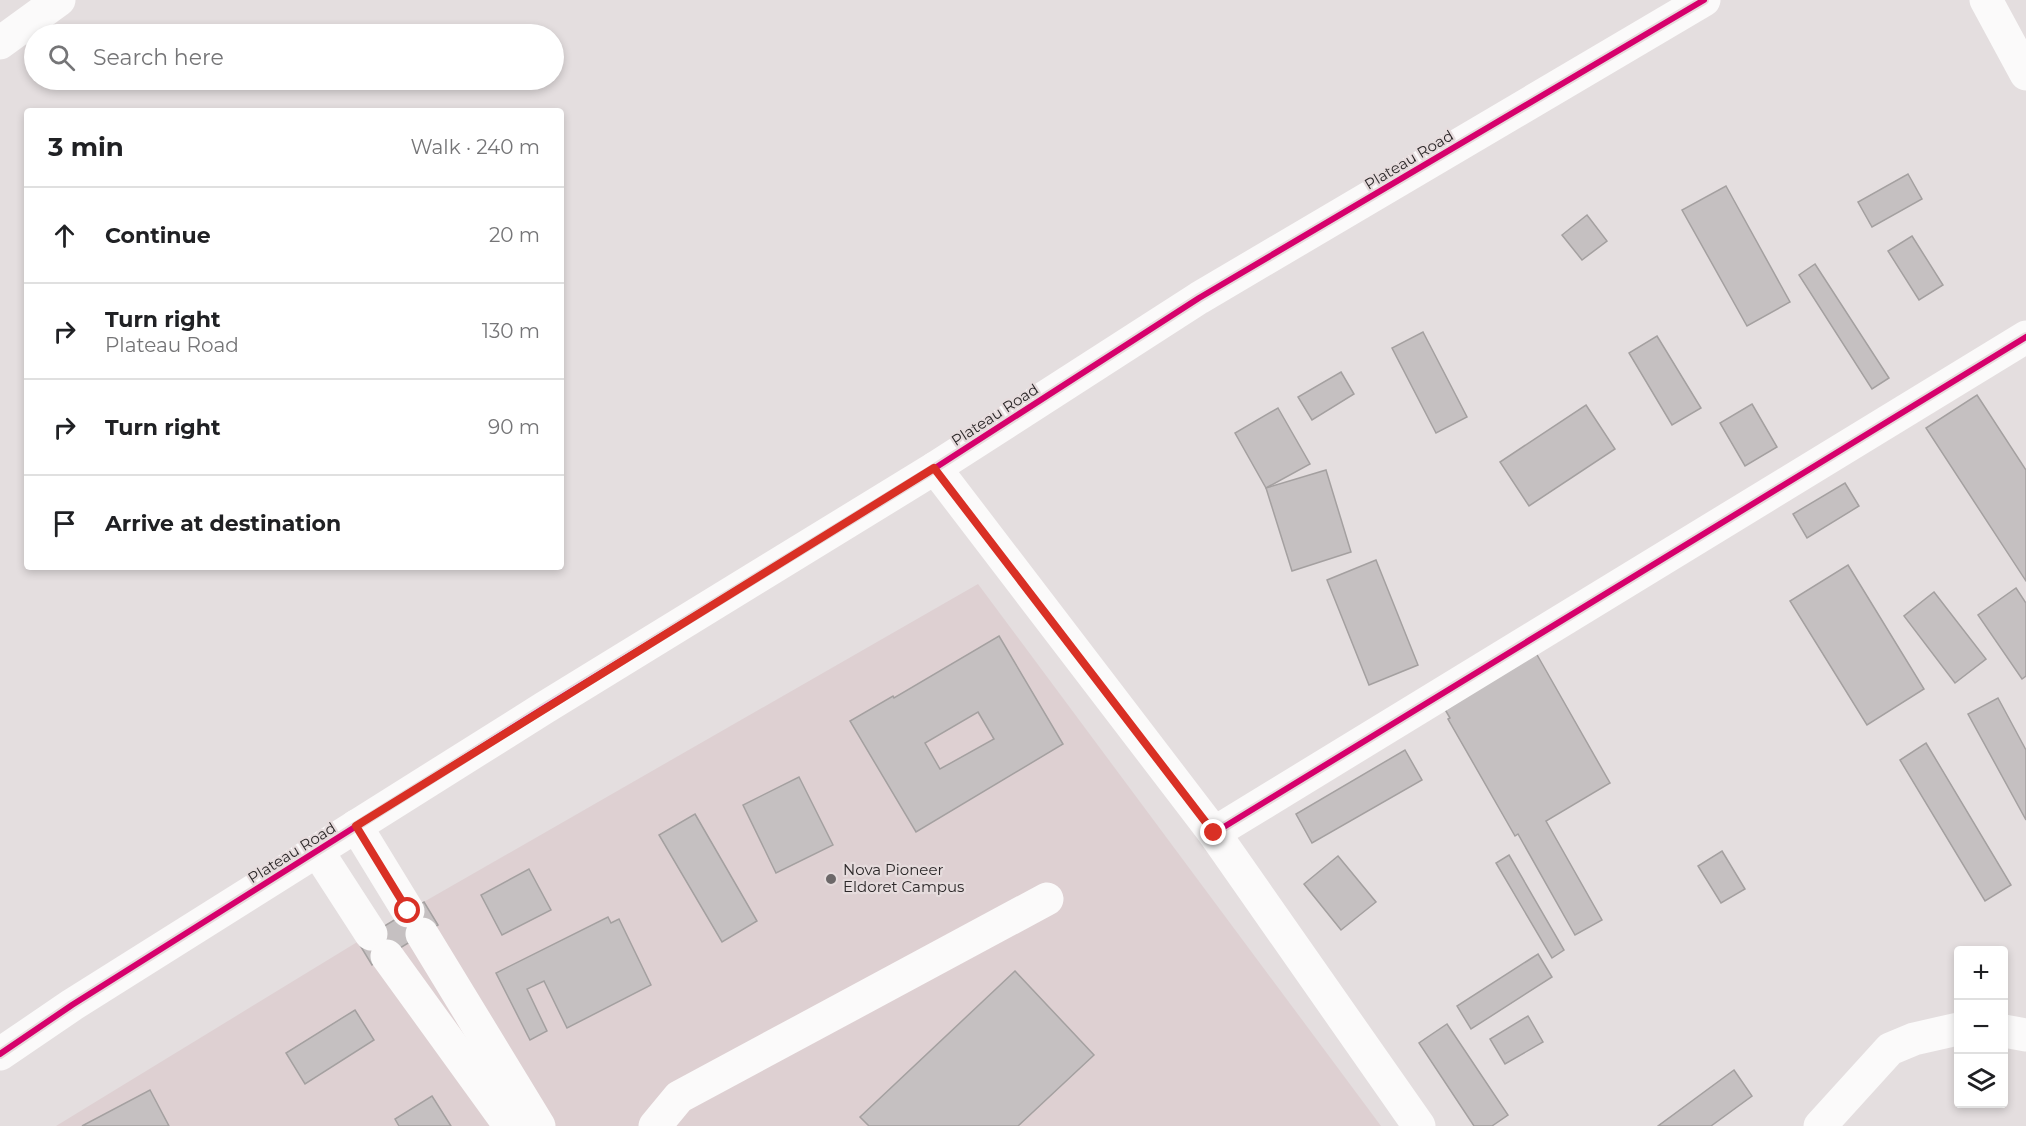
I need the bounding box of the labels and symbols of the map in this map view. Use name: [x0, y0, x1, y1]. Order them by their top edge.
street label: Plateau Road: [1361, 126, 1457, 194]
street label: Plateau Road: [947, 379, 1042, 450]
street label: Plateau Road: [244, 818, 339, 887]
route end: [1200, 819, 1226, 845]
place label: Nova Pioneer Eldoret Campus: [843, 860, 964, 896]
marker: Nova Pioneer Eldoret Campus: [824, 872, 838, 886]
route start: [394, 897, 420, 923]

